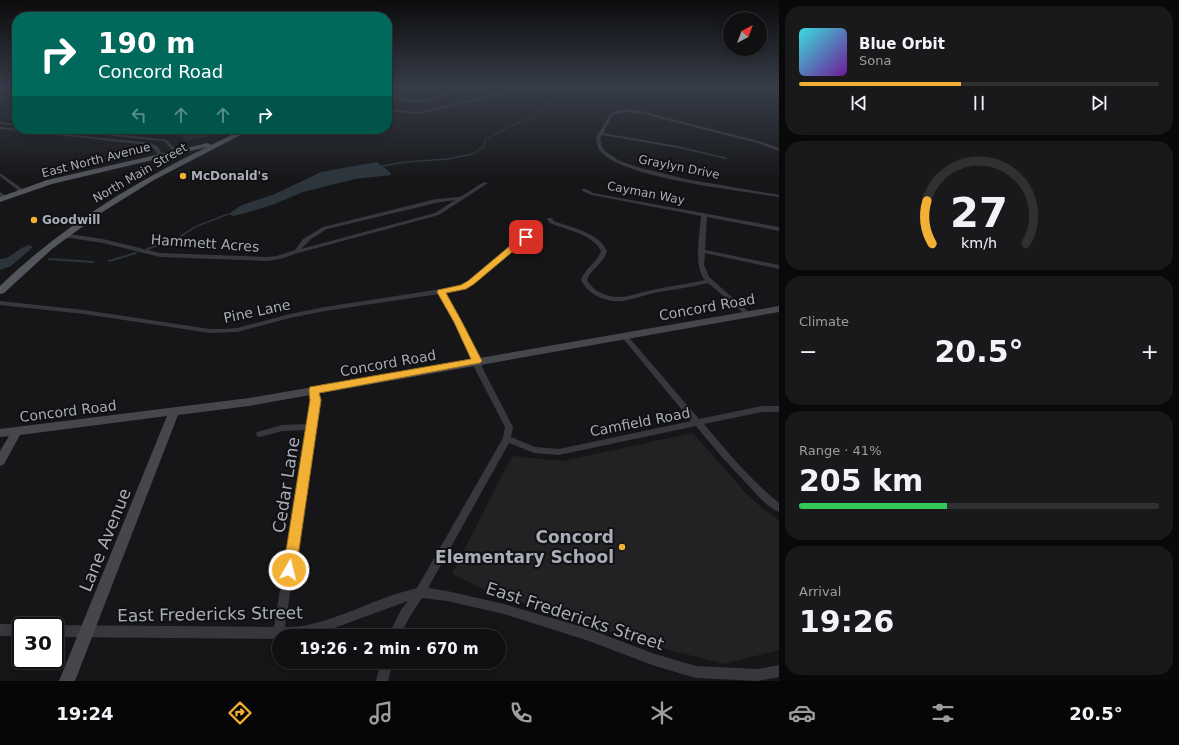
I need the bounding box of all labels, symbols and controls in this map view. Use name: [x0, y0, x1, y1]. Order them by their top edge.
north arrow: [723, 12, 767, 56]
map controls: [723, 12, 767, 56]
text: 190 m: [98, 27, 195, 60]
icon: right: [32, 28, 84, 80]
text: Blue Orbit: [859, 35, 945, 53]
text: Sona: [859, 53, 891, 68]
text: Concord Road: [98, 61, 223, 82]
icon: previous: [848, 92, 870, 114]
icon: pause: [968, 92, 990, 114]
icon: next: [1088, 92, 1110, 114]
icon: left: [128, 104, 150, 126]
icon: ahead: [170, 104, 192, 126]
icon: ahead: [212, 104, 234, 126]
icon: right: [254, 104, 276, 126]
street label: East North Avenue: [40, 140, 152, 180]
street label: North Main Street: [90, 140, 190, 206]
street label: Graylyn Drive: [637, 152, 721, 182]
place label: McDonald's: [191, 169, 268, 183]
marker: McDonald's: [178, 171, 188, 181]
street label: Cayman Way: [606, 179, 686, 207]
text: 27: [950, 187, 1008, 236]
place label: Goodwill: [42, 213, 100, 227]
marker: Goodwill: [29, 215, 39, 225]
pin: [509, 220, 543, 254]
icon: arrive: [515, 226, 537, 248]
street label: Hammett Acres: [150, 231, 260, 255]
text: km/h: [961, 234, 997, 250]
street label: Concord Road: [658, 291, 756, 323]
street label: Pine Lane: [222, 296, 292, 326]
text: Climate: [799, 314, 849, 329]
text: 20.5°: [934, 334, 1024, 369]
text: −: [799, 339, 817, 364]
text: +: [1141, 339, 1159, 364]
street label: Concord Road: [339, 347, 437, 379]
street label: Concord Road: [19, 397, 117, 425]
street label: Camfield Road: [589, 404, 691, 440]
street label: Cedar Lane: [269, 436, 303, 534]
text: Range · 41%: [799, 443, 882, 458]
text: 205 km: [799, 463, 923, 498]
street label: Lane Avenue: [75, 485, 135, 595]
place label: Concord Elementary School: [435, 527, 614, 567]
marker: Concord Elementary School: [617, 542, 627, 552]
position arrow: [268, 549, 310, 591]
street label: East Fredericks Street: [484, 578, 667, 654]
text: Arrival: [799, 584, 841, 599]
street label: East Fredericks Street: [117, 602, 303, 626]
text: 19:26: [799, 604, 895, 639]
speed limit sign: 30: [12, 617, 64, 669]
text: 19:26 · 2 min · 670 m: [299, 640, 479, 658]
icon: directions: [226, 699, 254, 727]
icon: music: [367, 699, 395, 727]
icon: phone: [507, 699, 535, 727]
icon: climate: [648, 699, 676, 727]
icon: car: [788, 699, 816, 727]
icon: filters: [929, 699, 957, 727]
text: 19:24: [56, 703, 114, 724]
text: 20.5°: [1069, 703, 1123, 724]

